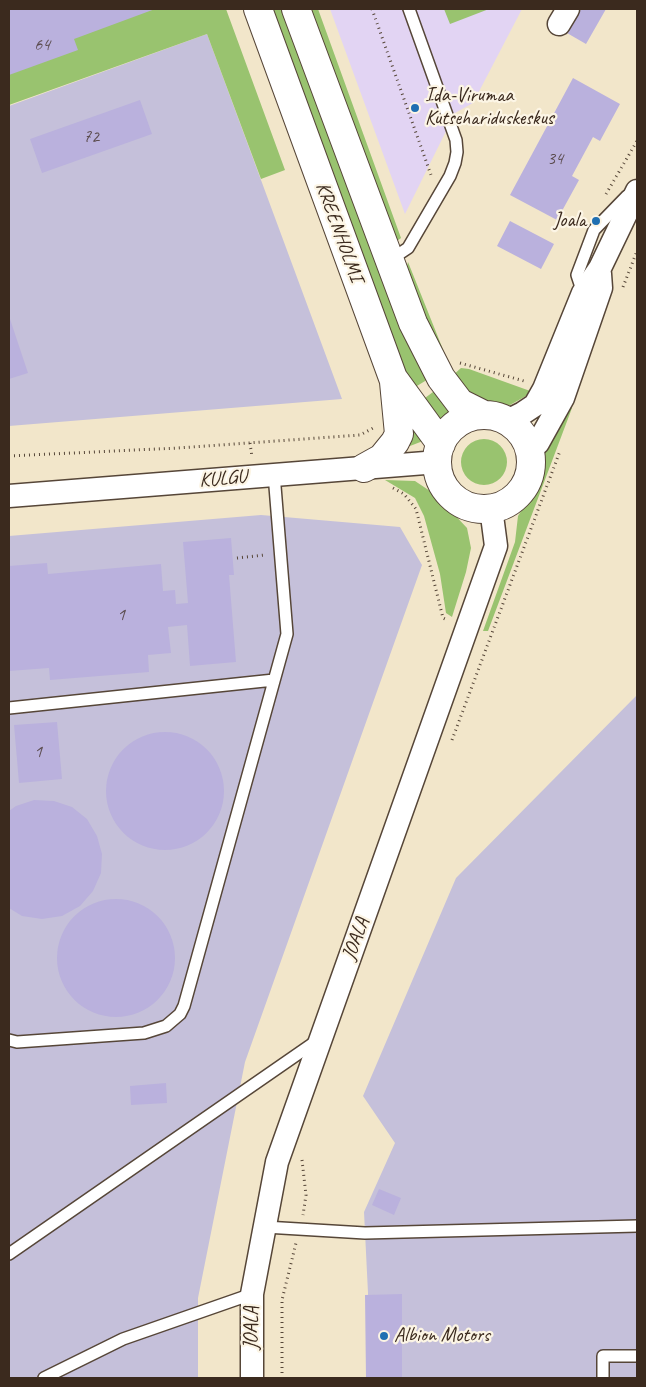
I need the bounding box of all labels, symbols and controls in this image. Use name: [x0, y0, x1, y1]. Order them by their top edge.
house number: 64: [34, 34, 50, 56]
place label: Ida-Virumaa Kutsehariduskeskus: [425, 84, 554, 131]
marker: Ida-Virumaa Kutsehariduskeskus: [409, 102, 421, 114]
house number: 72: [83, 126, 99, 148]
house number: 34: [547, 148, 563, 170]
street label: KREENHOLMI: [310, 179, 368, 285]
place label: Joala: [553, 209, 586, 233]
marker: Joala: [590, 215, 602, 227]
street label: KULGU: [198, 465, 248, 493]
house number: 1: [117, 604, 125, 626]
house number: 1: [34, 741, 42, 763]
street label: JOALA: [337, 914, 375, 964]
street label: JOALA: [240, 1306, 264, 1350]
place label: Albion Motors: [394, 1324, 490, 1348]
marker: Albion Motors: [378, 1330, 390, 1342]

